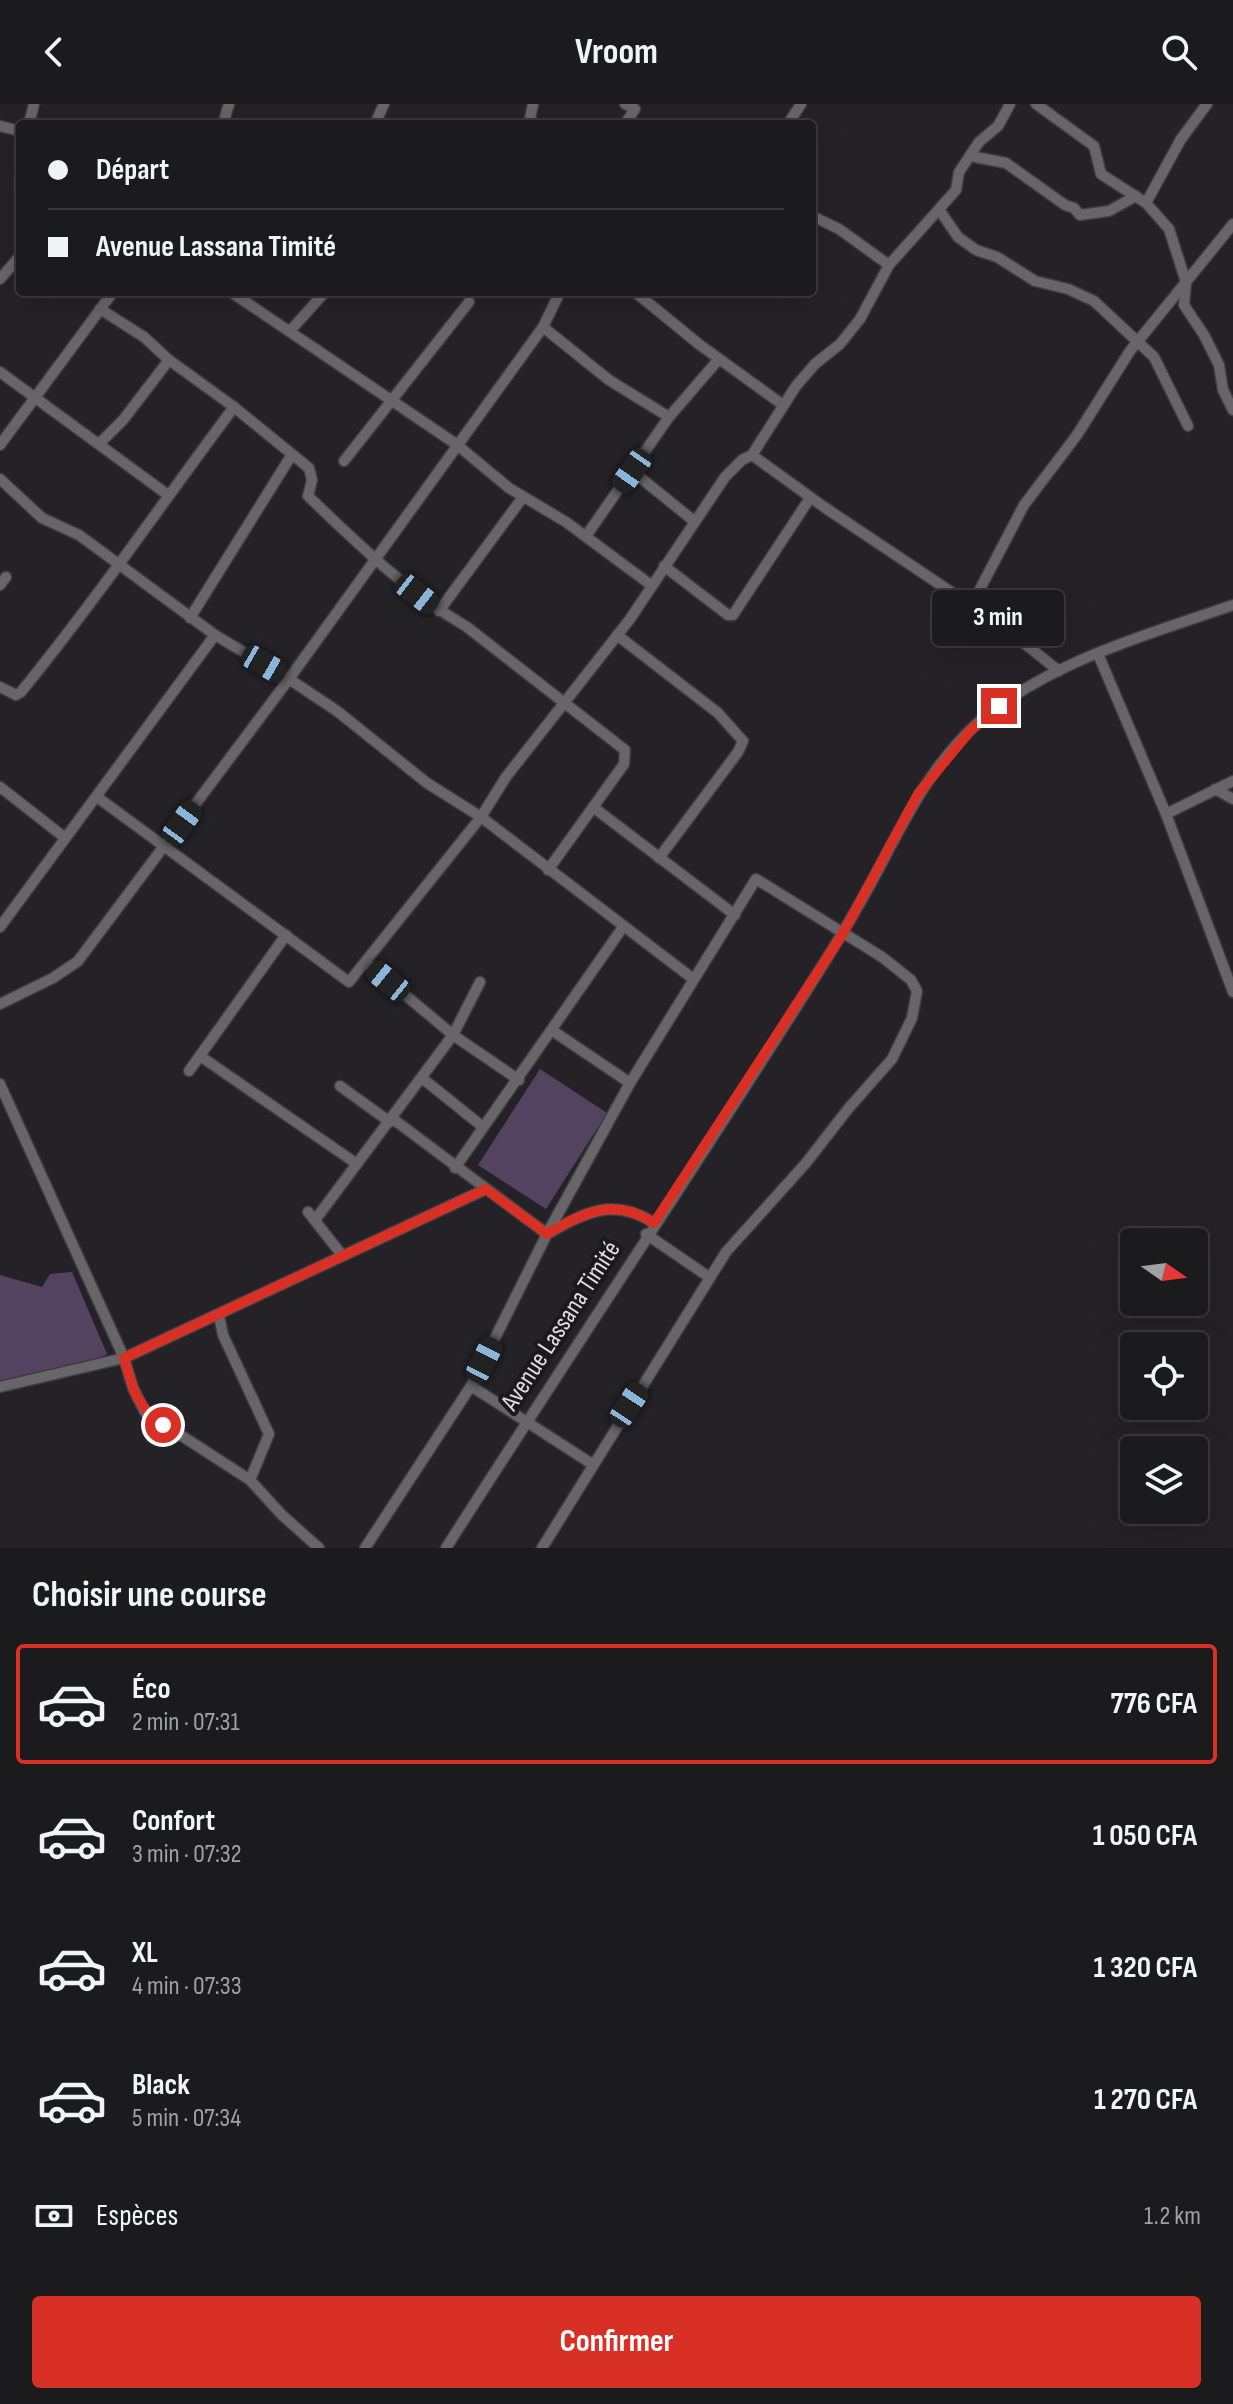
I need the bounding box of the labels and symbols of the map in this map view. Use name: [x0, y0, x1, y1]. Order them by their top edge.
car: [608, 444, 656, 498]
car: [391, 570, 443, 618]
callout: 3 min: [933, 590, 1065, 646]
car: [237, 642, 291, 686]
route end: [981, 688, 1017, 724]
car: [158, 797, 206, 849]
car: [362, 957, 414, 1005]
north arrow: [1120, 1228, 1208, 1316]
street label: Avenue Lassana Timité: [494, 1235, 627, 1417]
car: [462, 1333, 506, 1387]
car: [606, 1378, 652, 1432]
route start: [145, 1407, 181, 1443]

